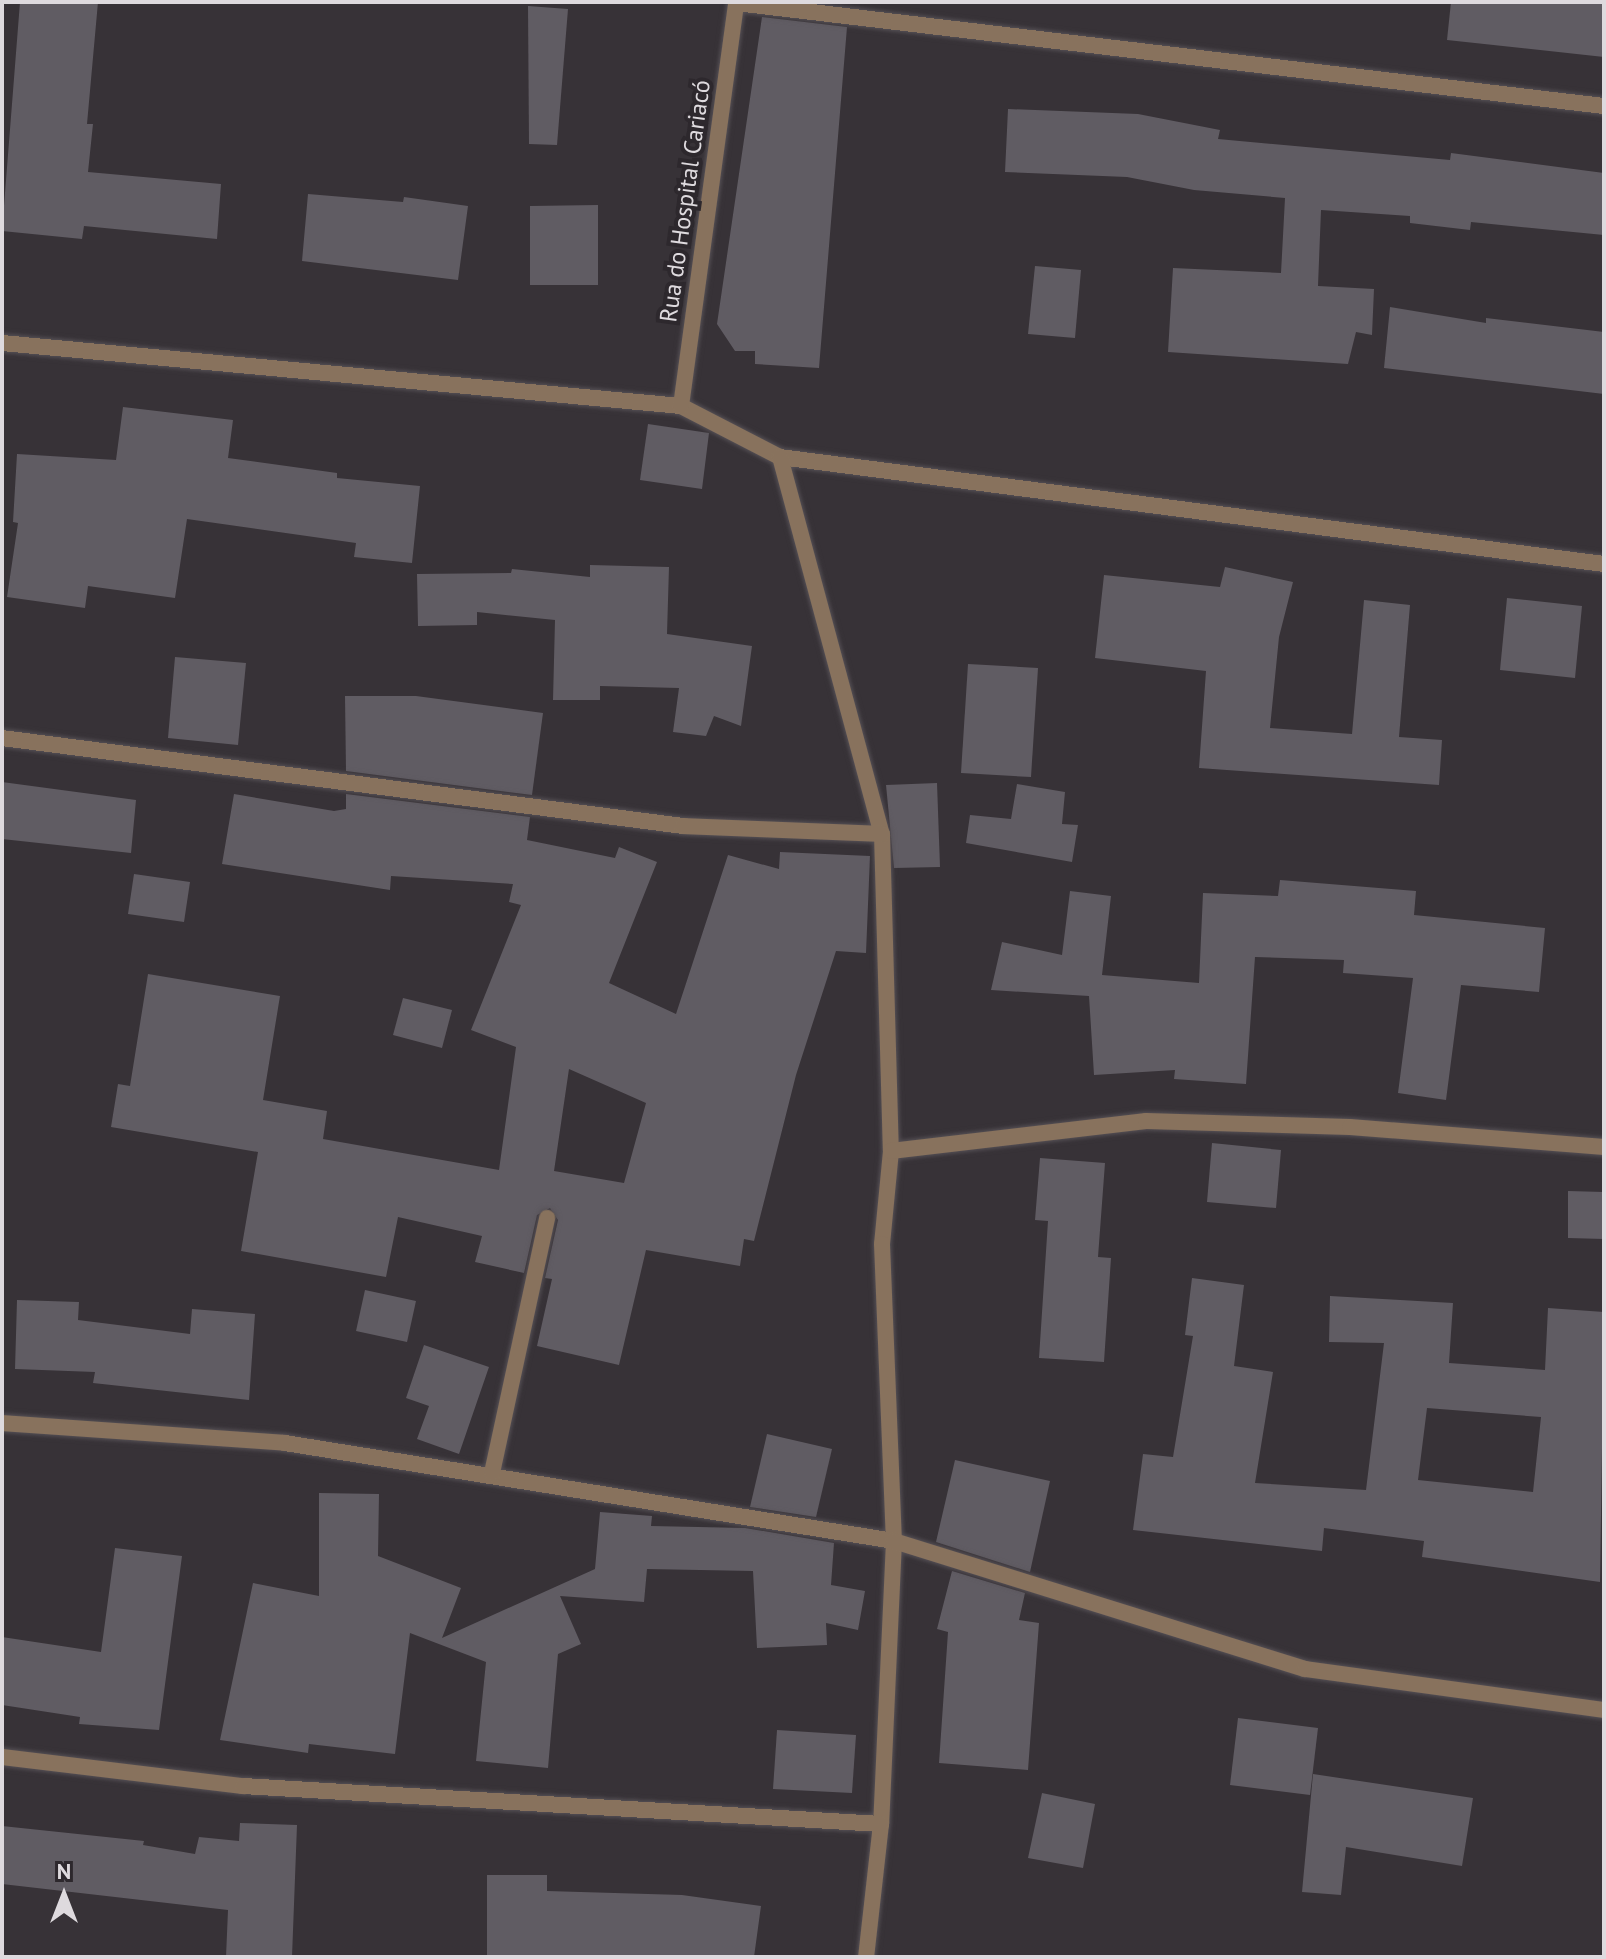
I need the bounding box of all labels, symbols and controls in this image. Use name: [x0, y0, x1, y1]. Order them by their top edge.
street label: Rua do Hospital Cariacó: [654, 78, 716, 324]
north arrow: [24, 1855, 104, 1935]
text: N: [57, 1857, 71, 1885]

